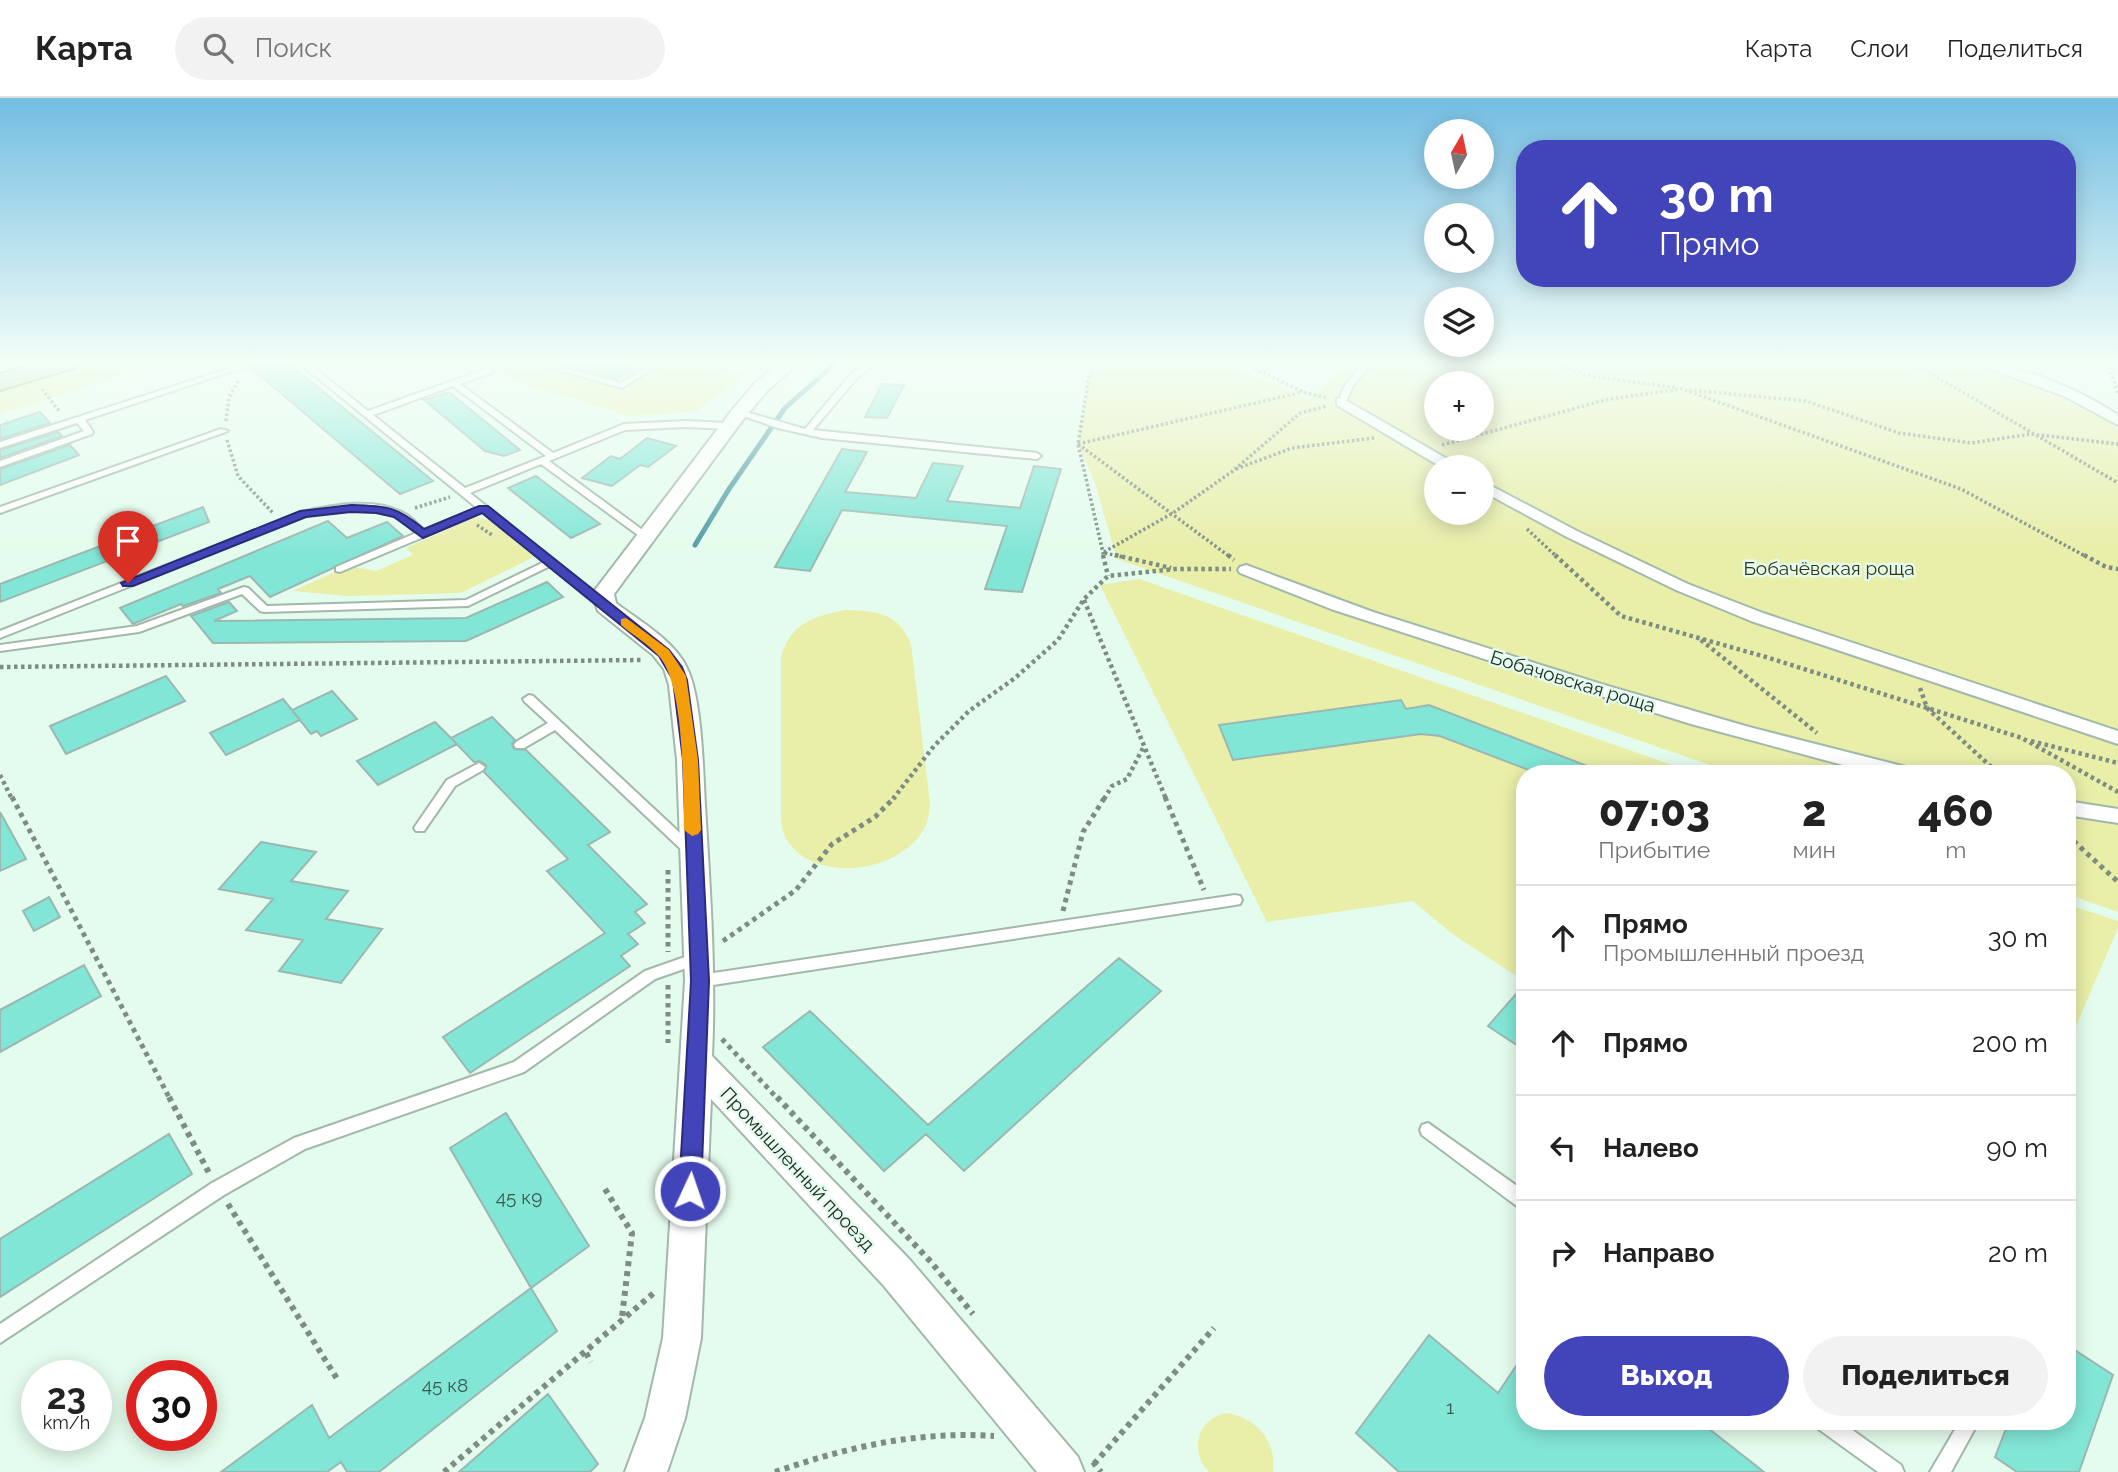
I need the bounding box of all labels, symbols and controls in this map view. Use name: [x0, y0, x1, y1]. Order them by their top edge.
search box: [175, 17, 665, 80]
text: Карта: [35, 29, 133, 68]
icon: search: [199, 29, 237, 67]
text: Поиск: [255, 33, 332, 63]
text: Карта: [1745, 34, 1812, 63]
text: Слои: [1850, 34, 1909, 63]
text: Поделиться: [1947, 34, 2083, 63]
north arrow: [1424, 119, 1494, 189]
map controls: [1424, 119, 1494, 525]
text: 30 m: [1659, 166, 1774, 223]
icon: ahead: [1544, 168, 1635, 259]
button: search: [1424, 203, 1494, 273]
text: Прямо: [1659, 225, 1760, 262]
button: layers: [1424, 287, 1494, 357]
button: +: [1424, 371, 1494, 441]
button: −: [1424, 455, 1494, 525]
pin: [98, 511, 158, 583]
icon: arrive: [109, 522, 147, 560]
park label: Бобачёвская роща: [1743, 557, 1915, 579]
street label: Бобачовская роща: [1488, 645, 1658, 717]
text: 07:03: [1599, 787, 1710, 836]
text: 2: [1802, 787, 1826, 836]
text: 460: [1918, 787, 1994, 836]
text: Прибытие: [1598, 836, 1710, 863]
text: мин: [1793, 836, 1836, 863]
text: m: [1945, 836, 1966, 863]
text: Прямо: [1603, 909, 1688, 939]
icon: ahead: [1544, 919, 1582, 957]
text: 30 m: [1988, 923, 2048, 953]
text: Промышленный проезд: [1603, 939, 1864, 966]
icon: ahead: [1544, 1024, 1582, 1062]
text: Прямо: [1603, 1028, 1688, 1058]
text: 200 m: [1972, 1028, 2048, 1058]
street label: Промышленный проезд: [716, 1083, 880, 1255]
icon: left: [1544, 1129, 1582, 1167]
text: Налево: [1603, 1133, 1699, 1163]
text: 90 m: [1986, 1133, 2048, 1163]
position arrow: [653, 1154, 727, 1228]
house number: 45 к9: [496, 1186, 542, 1208]
icon: right: [1544, 1234, 1582, 1272]
text: Направо: [1603, 1238, 1714, 1268]
text: 20 m: [1988, 1238, 2048, 1268]
button: Выход: [1544, 1336, 1789, 1416]
button: Поделиться: [1803, 1336, 2048, 1416]
speed limit sign: 30: [126, 1360, 217, 1451]
house number: 45 к8: [422, 1374, 468, 1396]
text: 23: [47, 1376, 86, 1417]
house number: 1: [1446, 1396, 1454, 1418]
text: km/h: [43, 1412, 90, 1433]

